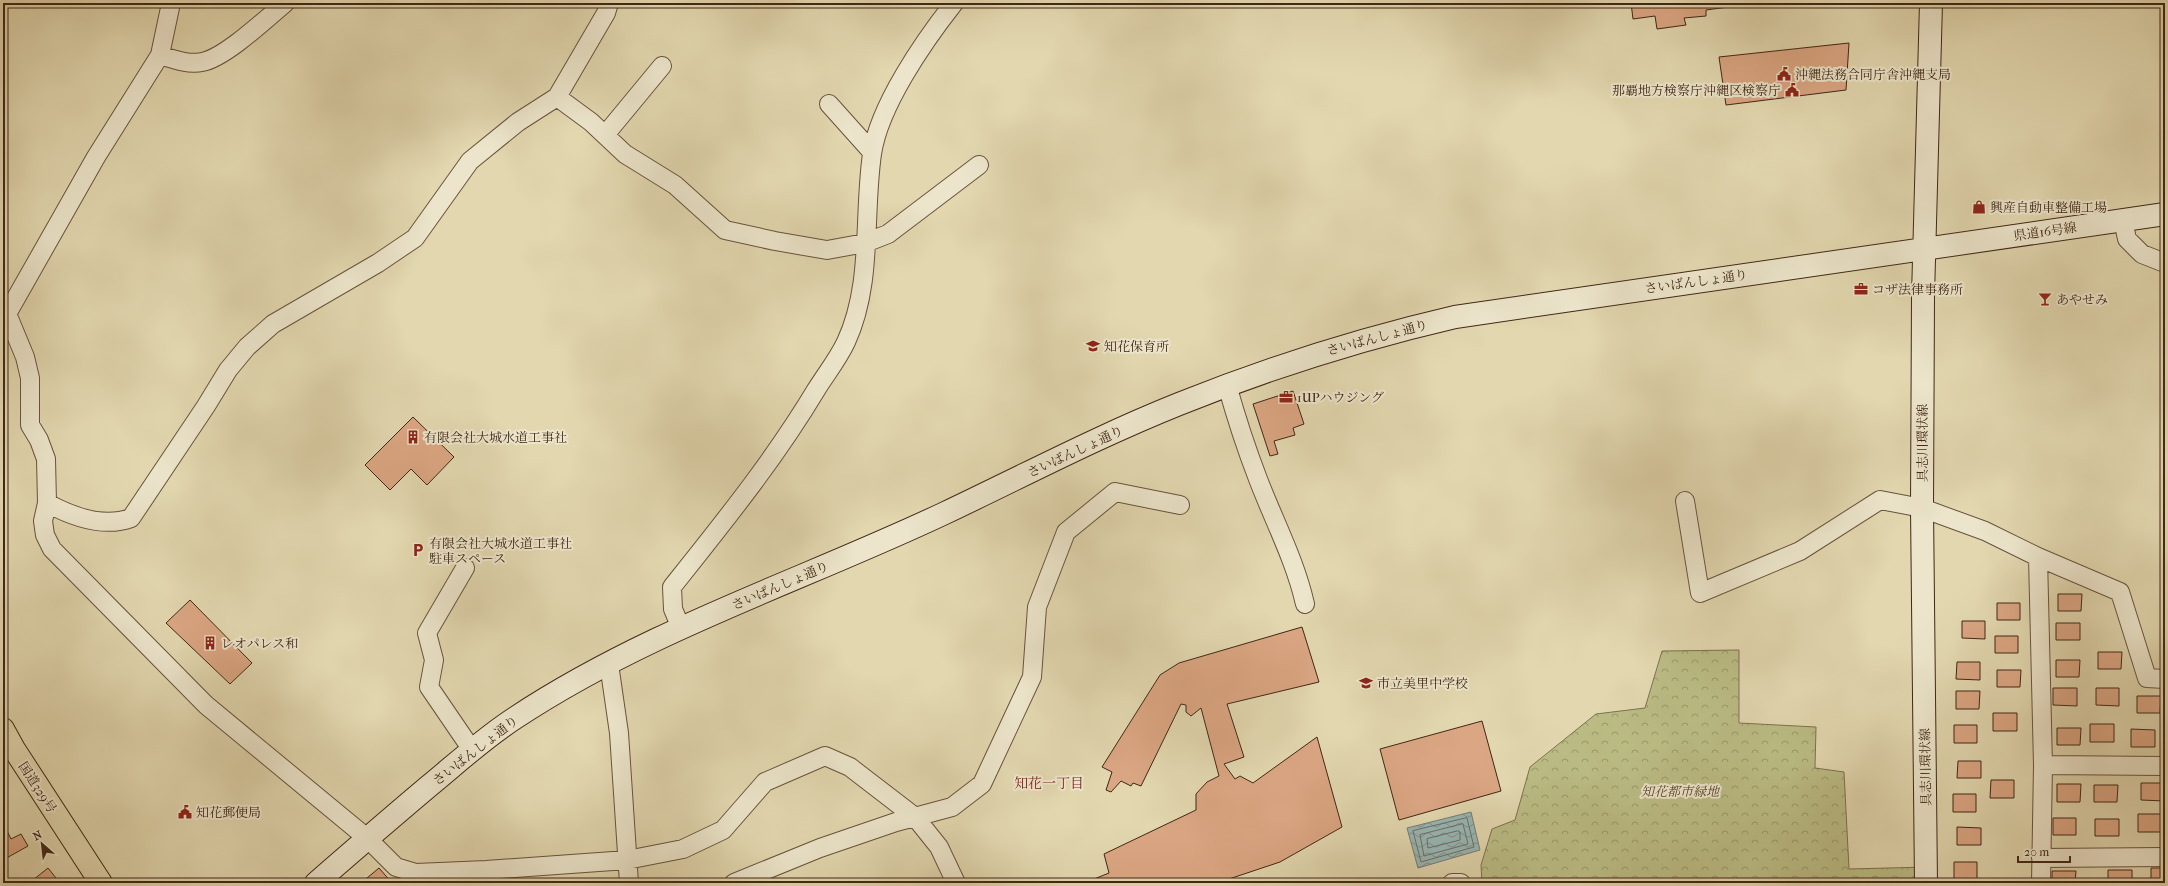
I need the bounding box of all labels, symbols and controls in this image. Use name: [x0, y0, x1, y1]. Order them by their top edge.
public building icon: 沖縄法務合同庁舎沖縄支局: [1776, 66, 1792, 82]
place label: 沖縄法務合同庁舎沖縄支局: [1795, 67, 1951, 82]
public building icon: 那覇地方検察庁沖縄区検察庁: [1784, 82, 1800, 98]
place label: 那覇地方検察庁沖縄区検察庁: [1612, 83, 1781, 98]
shop icon: 興産自動車整備工場: [1971, 199, 1987, 215]
place label: 興産自動車整備工場: [1990, 200, 2107, 215]
street label: 県道16号線: [2013, 220, 2078, 243]
street label: さいばんしょ通り: [1644, 267, 1749, 296]
office icon: コザ法律事務所: [1853, 281, 1869, 297]
place label: コザ法律事務所: [1872, 282, 1963, 297]
bar icon: あやせみ: [2037, 291, 2053, 307]
place label: あやせみ: [2056, 292, 2108, 307]
street label: さいばんしょ通り: [1325, 317, 1429, 358]
school or university icon: 知花保育所: [1085, 338, 1101, 354]
place label: 知花保育所: [1104, 339, 1169, 354]
office icon: 1UPハウジング: [1278, 389, 1294, 405]
place label: 1UPハウジング: [1297, 390, 1384, 405]
street label: 具志川環状線: [1915, 404, 1930, 482]
street label: さいばんしょ通り: [1025, 423, 1126, 480]
building icon: 有限会社大城水道工事社: [405, 429, 421, 445]
place label: 有限会社大城水道工事社: [424, 430, 567, 445]
place label: 有限会社大城水道工事社 駐車スペース: [429, 536, 572, 566]
parking icon: 有限会社大城水道工事社 駐車スペース: [410, 542, 426, 558]
street label: さいばんしょ通り: [729, 558, 831, 613]
building icon: レオパレス和: [202, 635, 218, 651]
place label: レオパレス和: [221, 636, 298, 651]
school or university icon: 市立美里中学校: [1358, 675, 1374, 691]
place label: 市立美里中学校: [1377, 676, 1468, 691]
street label: さいばんしょ通り: [430, 712, 521, 788]
street label: 具志川環状線: [1917, 728, 1934, 806]
street label: 国道329号: [16, 759, 60, 816]
district label: 知花一丁目: [1014, 775, 1084, 792]
park label: 知花都市緑地: [1641, 784, 1721, 799]
public building icon: 知花郵便局: [177, 804, 193, 820]
place label: 知花郵便局: [196, 805, 261, 820]
north arrow: [22, 824, 62, 864]
text: N: [31, 828, 45, 843]
scale bar: [2018, 838, 2070, 864]
text: 20 m: [2024, 845, 2049, 859]

